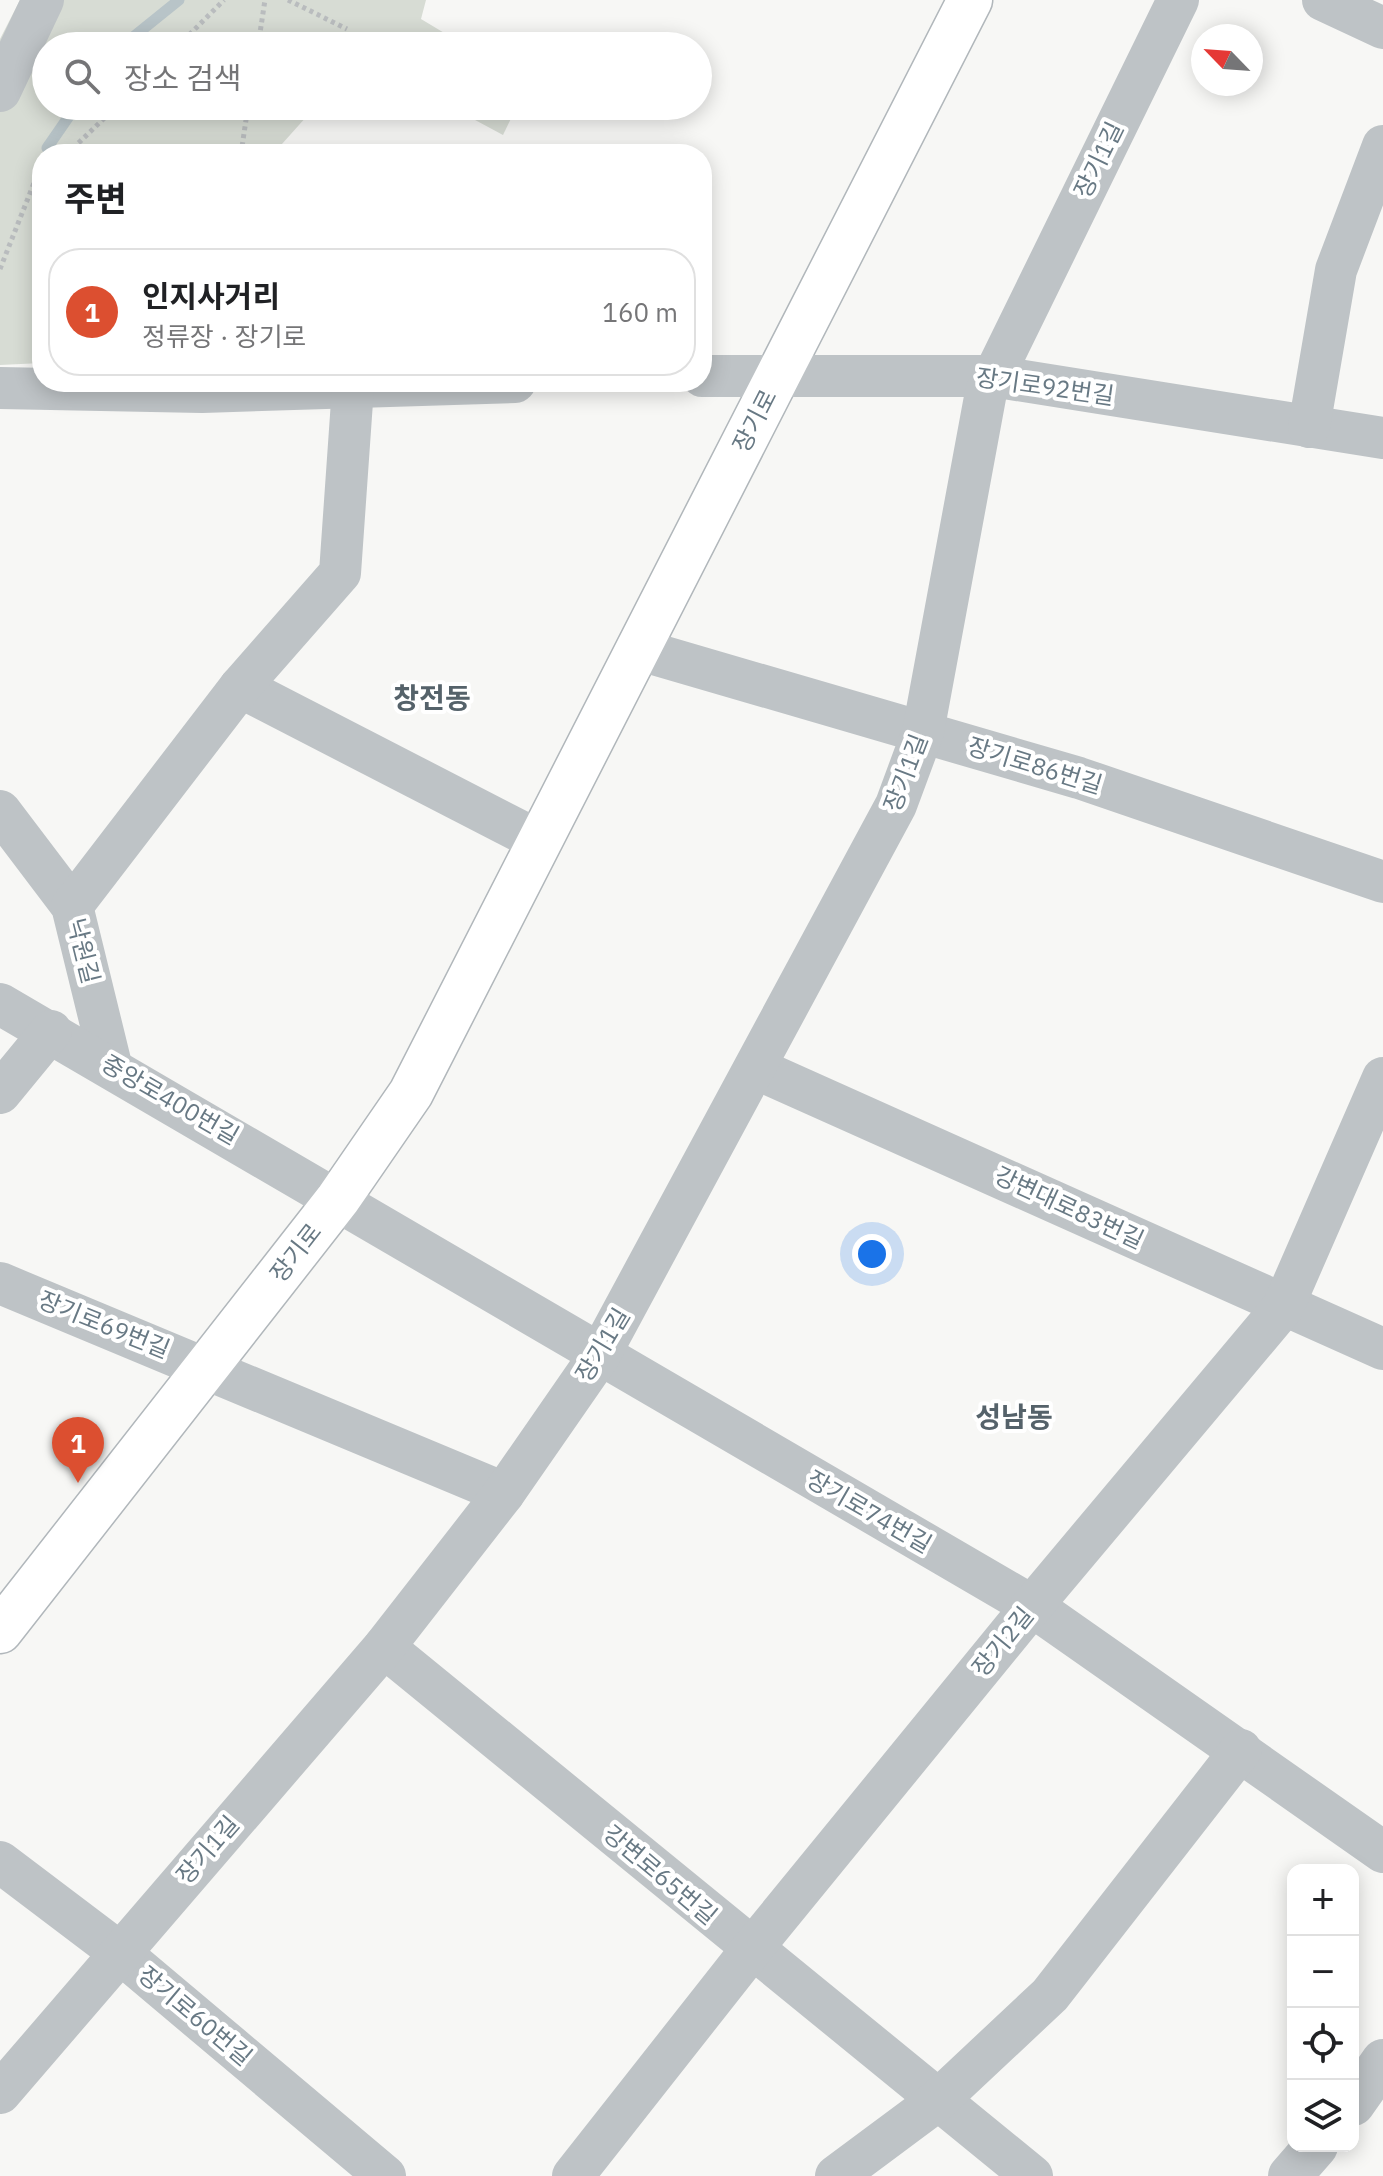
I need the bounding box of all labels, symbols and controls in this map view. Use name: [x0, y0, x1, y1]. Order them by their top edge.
north arrow: [1191, 24, 1263, 96]
search box: [32, 32, 712, 120]
icon: search: [60, 54, 104, 98]
text: 장소 검색: [124, 58, 241, 97]
street label: 장기1길: [1066, 116, 1130, 203]
text: 주변: [64, 176, 127, 220]
text: 인지사거리: [142, 276, 280, 315]
text: 1: [84, 295, 100, 329]
text: 160 m: [602, 295, 678, 329]
text: 정류장 · 장기로: [142, 319, 306, 353]
street label: 장기로92번길: [974, 360, 1116, 412]
street label: 장기로: [725, 384, 783, 457]
district label: 창전동: [393, 679, 471, 716]
street label: 장기1길: [876, 729, 934, 816]
street label: 장기로86번길: [964, 729, 1107, 801]
street label: 낙원길: [60, 915, 108, 987]
street label: 중앙로400번길: [96, 1047, 245, 1151]
street label: 강변대로83번길: [990, 1159, 1149, 1256]
street label: 장기로: [262, 1216, 328, 1288]
your location: [852, 1234, 892, 1274]
street label: 장기로69번길: [34, 1283, 175, 1365]
street label: 장기1길: [568, 1302, 637, 1387]
district label: 성남동: [975, 1398, 1053, 1435]
pin: 1: [52, 1417, 104, 1483]
street label: 장기로74번길: [801, 1462, 938, 1560]
street label: 장기2길: [964, 1600, 1040, 1683]
street label: 장기1길: [169, 1808, 246, 1890]
street label: 강변로65번길: [597, 1817, 724, 1931]
map controls: [1287, 1864, 1359, 2152]
button: +: [1287, 1864, 1359, 1936]
button: −: [1287, 1936, 1359, 2008]
street label: 장기로60번길: [132, 1958, 259, 2072]
button: locate: [1287, 2008, 1359, 2080]
button: layers: [1287, 2080, 1359, 2152]

